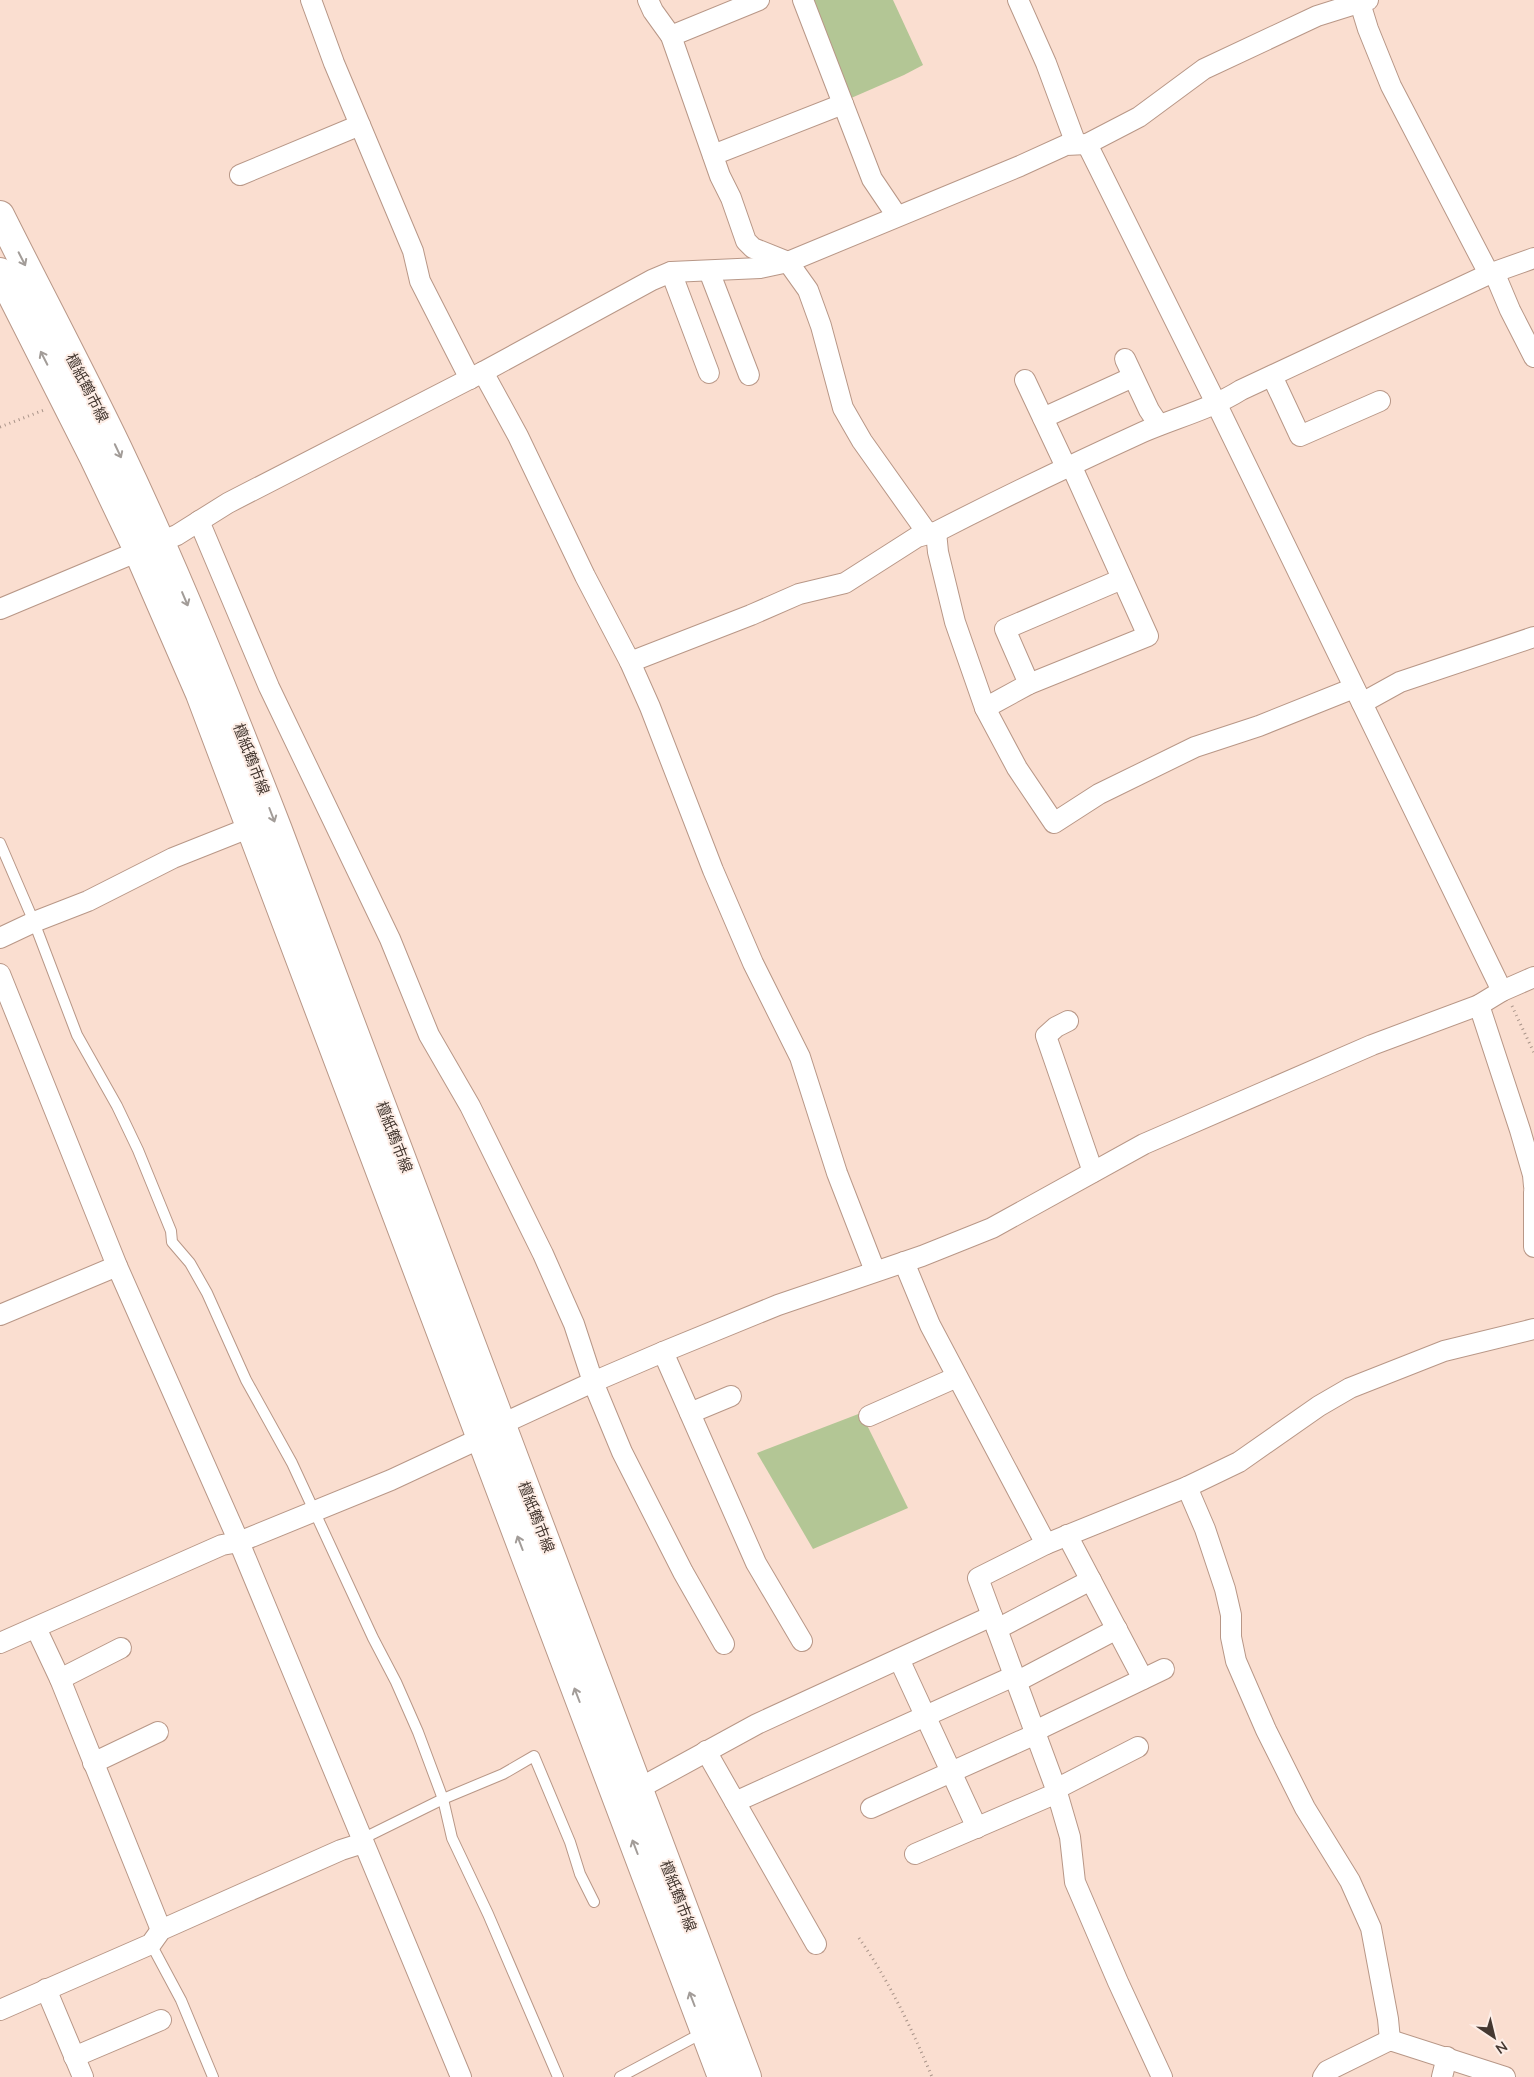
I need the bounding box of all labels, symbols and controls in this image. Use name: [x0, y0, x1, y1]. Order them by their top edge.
one-way arrow: [18, 251, 27, 266]
street label: 檀紙鶴市線: [62, 350, 113, 426]
one-way arrow: [39, 351, 48, 366]
one-way arrow: [114, 443, 124, 458]
one-way arrow: [181, 591, 190, 606]
street label: 檀紙鶴市線: [229, 720, 274, 797]
one-way arrow: [269, 807, 278, 822]
street label: 檀紙鶴市線: [372, 1098, 417, 1175]
street label: 檀紙鶴市線: [514, 1478, 559, 1555]
one-way arrow: [515, 1536, 524, 1551]
one-way arrow: [572, 1688, 581, 1703]
one-way arrow: [630, 1840, 639, 1855]
street label: 檀紙鶴市線: [656, 1857, 701, 1934]
one-way arrow: [687, 1991, 696, 2007]
north arrow: [1469, 2012, 1519, 2062]
text: N: [1492, 2037, 1511, 2058]

